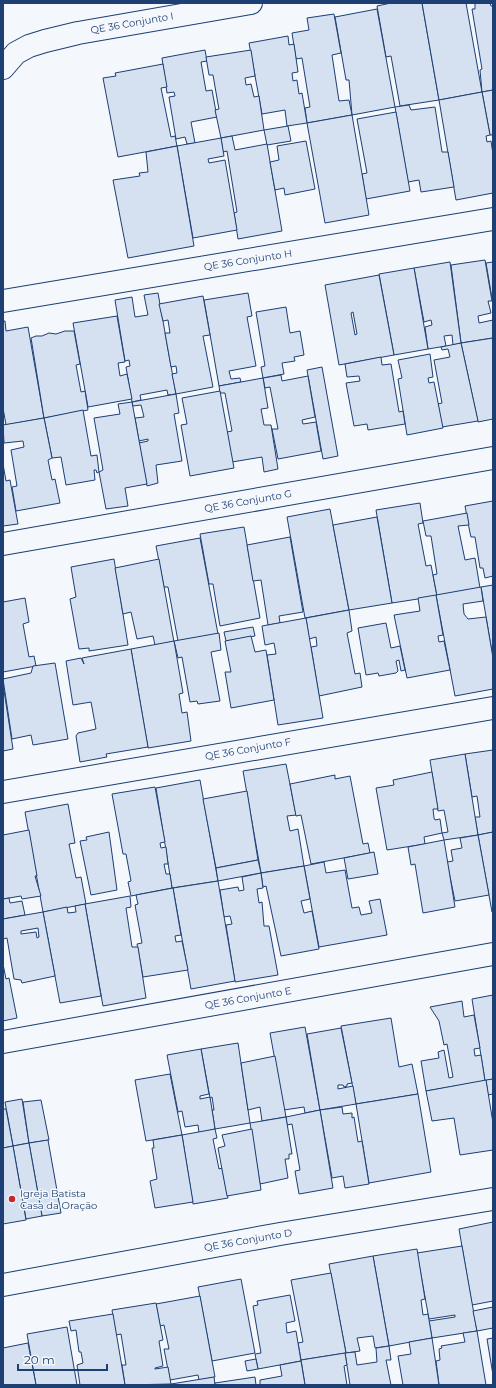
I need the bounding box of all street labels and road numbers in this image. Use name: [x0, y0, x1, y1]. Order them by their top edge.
street label: QE 36 Conjunto I: [90, 9, 174, 37]
street label: QE 36 Conjunto H: [203, 247, 293, 273]
street label: QE 36 Conjunto G: [203, 487, 293, 515]
street label: QE 36 Conjunto F: [204, 735, 292, 763]
street label: QE 36 Conjunto E: [204, 984, 293, 1012]
street label: QE 36 Conjunto D: [203, 1226, 293, 1254]

